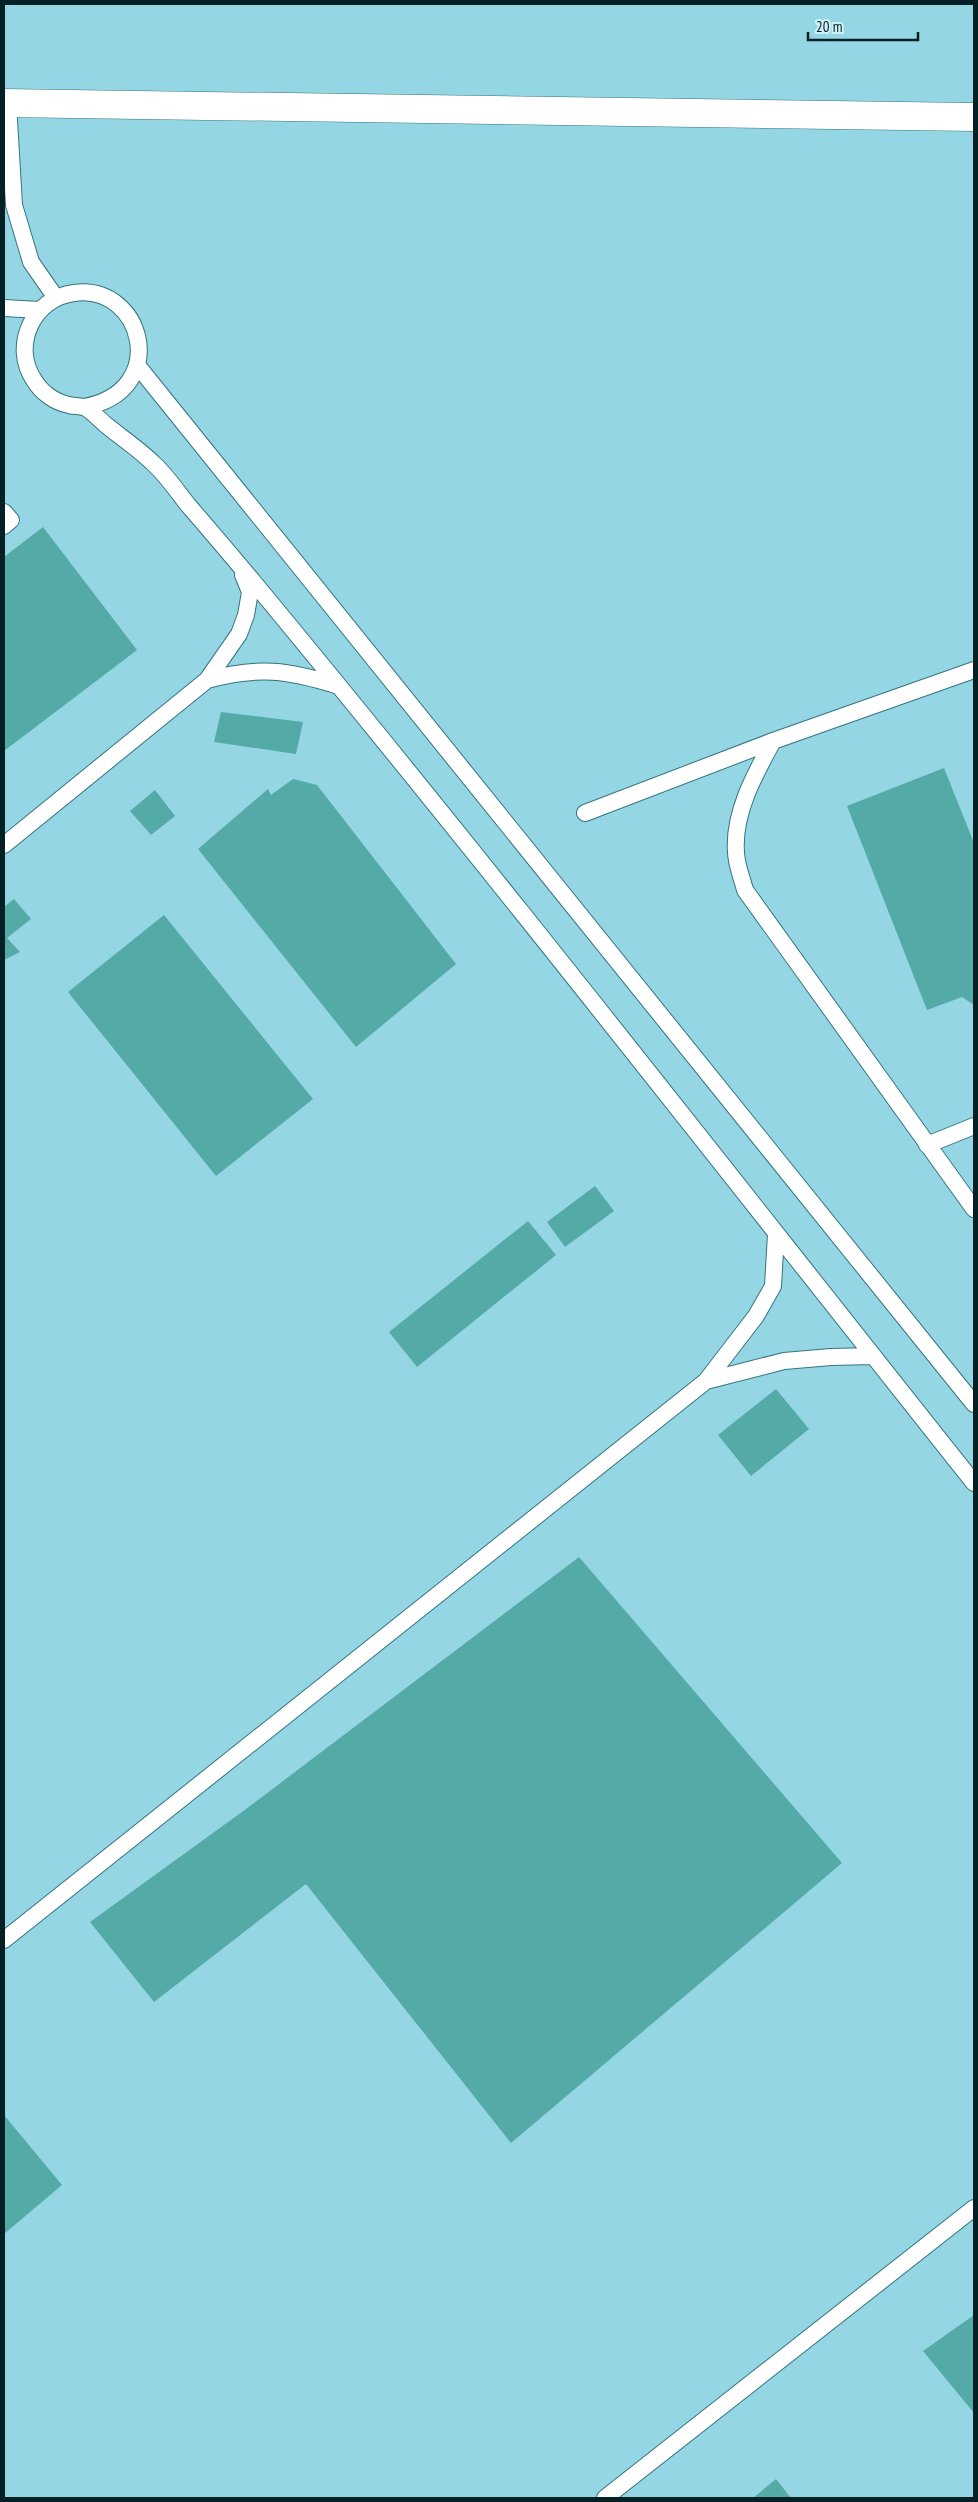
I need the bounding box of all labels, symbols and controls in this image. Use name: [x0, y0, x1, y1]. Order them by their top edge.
scale bar: [808, 10, 918, 42]
text: 20 m: [816, 17, 842, 36]

